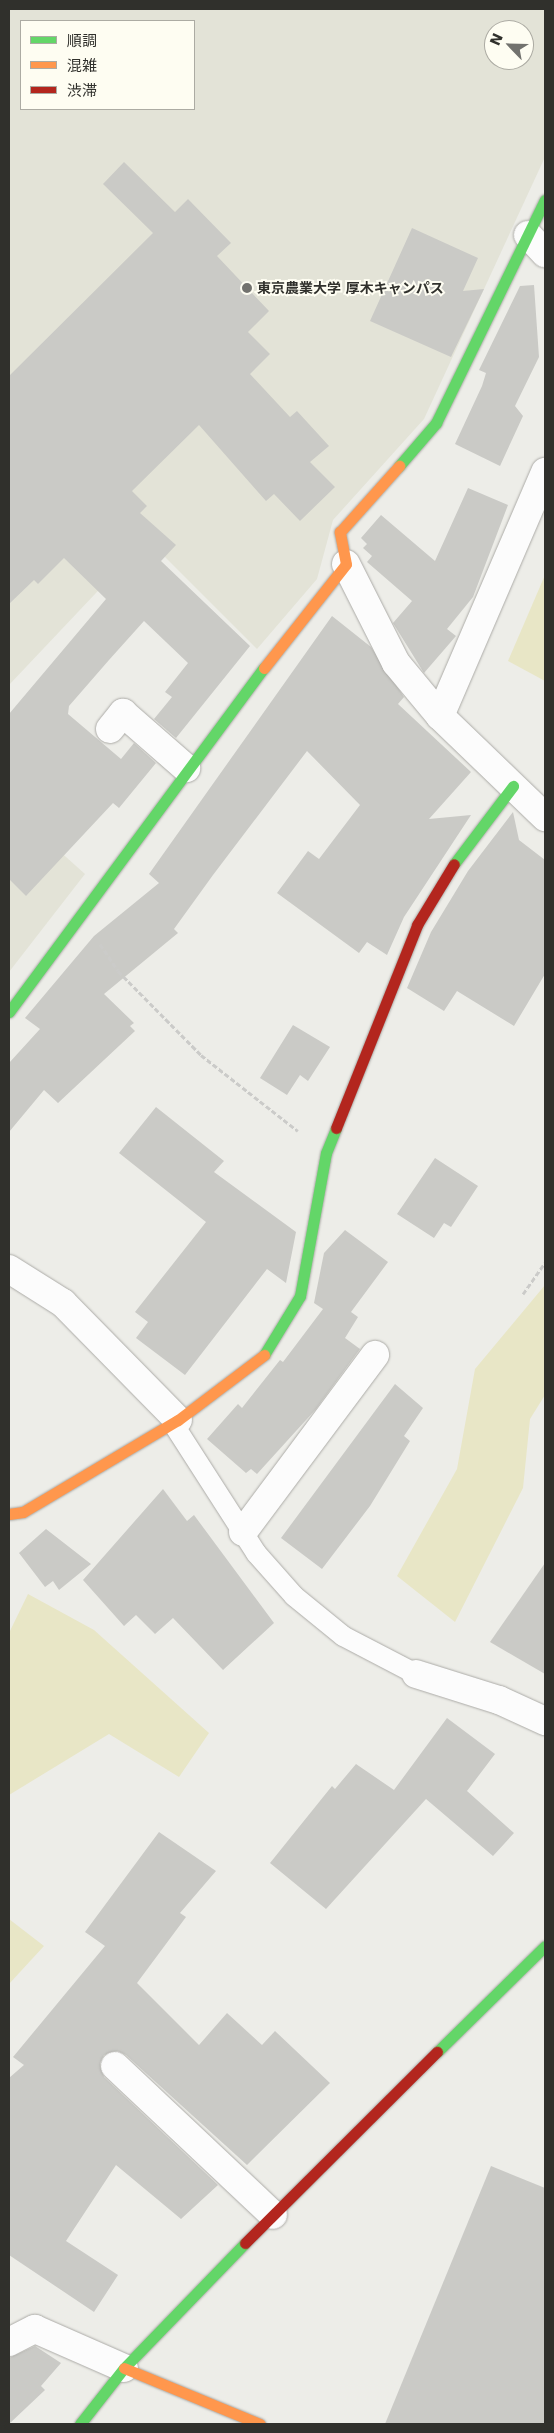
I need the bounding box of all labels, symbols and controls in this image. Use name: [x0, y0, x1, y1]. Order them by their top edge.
legend: [20, 20, 195, 110]
north arrow: [484, 20, 534, 70]
text: N: [487, 31, 506, 48]
text: 順調: [67, 32, 97, 50]
text: 混雑: [67, 57, 97, 75]
text: 渋滞: [67, 82, 97, 100]
place label: 東京農業大学 厚木キャンパス: [257, 280, 444, 296]
marker: 東京農業大学 厚木キャンパス: [241, 282, 253, 294]

